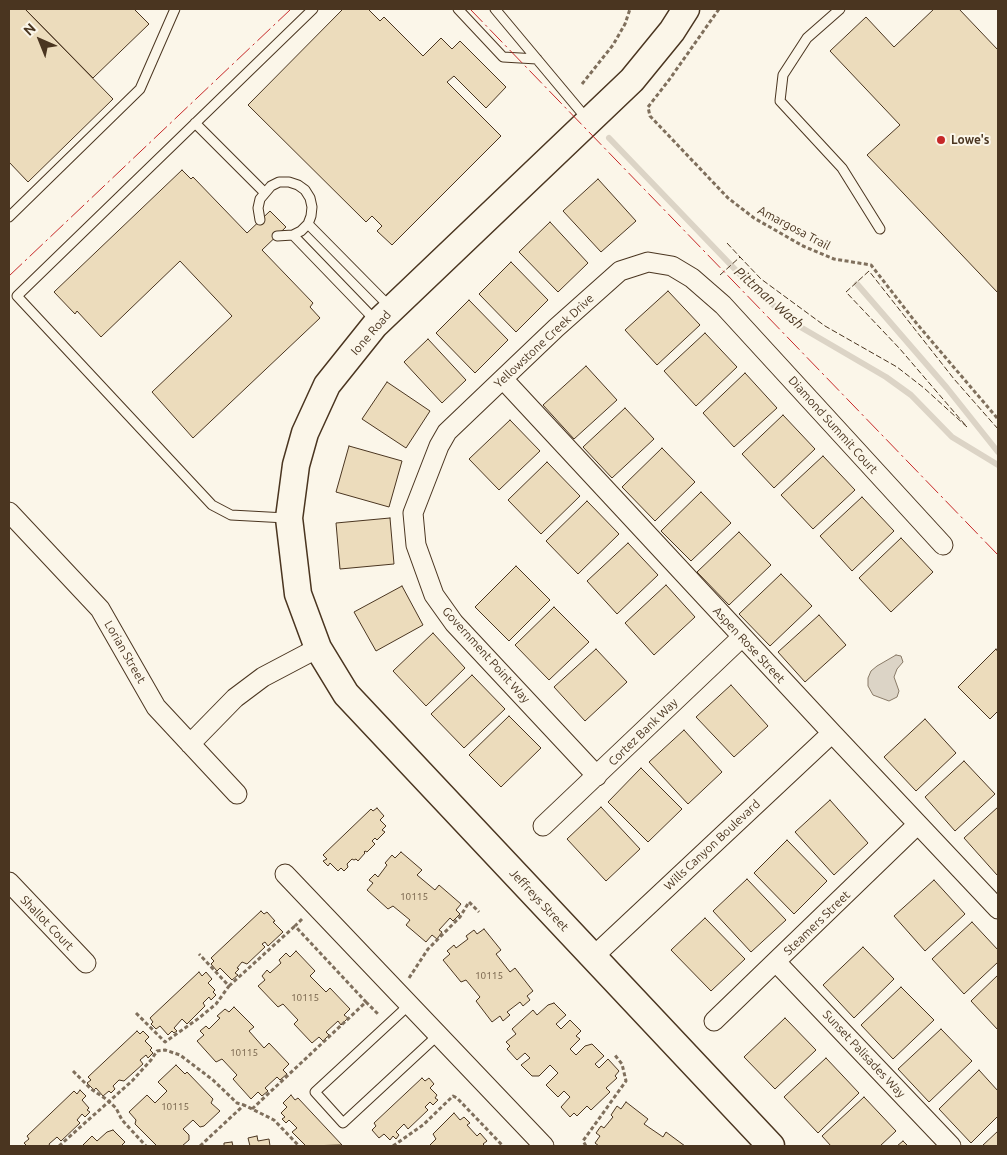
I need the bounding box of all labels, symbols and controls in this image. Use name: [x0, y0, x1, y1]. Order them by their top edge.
north arrow: [15, 15, 65, 65]
text: N: [20, 20, 39, 39]
place label: Lowe's: [951, 133, 989, 147]
marker: Lowe's: [935, 134, 947, 146]
street label: Amargosa Trail: [755, 203, 833, 253]
water label: Pittman Wash: [731, 263, 807, 333]
street label: Yellowstone Creek Drive: [491, 291, 597, 391]
street label: Ione Road: [348, 308, 394, 358]
street label: Diamond Summit Court: [785, 373, 881, 477]
street label: Government Point Way: [439, 604, 533, 706]
street label: Aspen Rose Street: [710, 604, 788, 686]
street label: Lorian Street: [101, 618, 149, 686]
street label: Cortez Bank Way: [605, 695, 681, 769]
street label: Wills Canyon Boulevard: [661, 797, 763, 893]
street label: Jeffreys Street: [506, 866, 572, 934]
street label: Steamers Street: [781, 888, 853, 958]
house number: 10115: [400, 891, 428, 903]
street label: Shallot Court: [17, 893, 77, 953]
house number: 10115: [475, 970, 503, 982]
house number: 10115: [291, 992, 319, 1004]
street label: Sunset Palisades Way: [820, 1007, 908, 1101]
house number: 10115: [230, 1047, 258, 1059]
house number: 10115: [161, 1101, 189, 1113]

